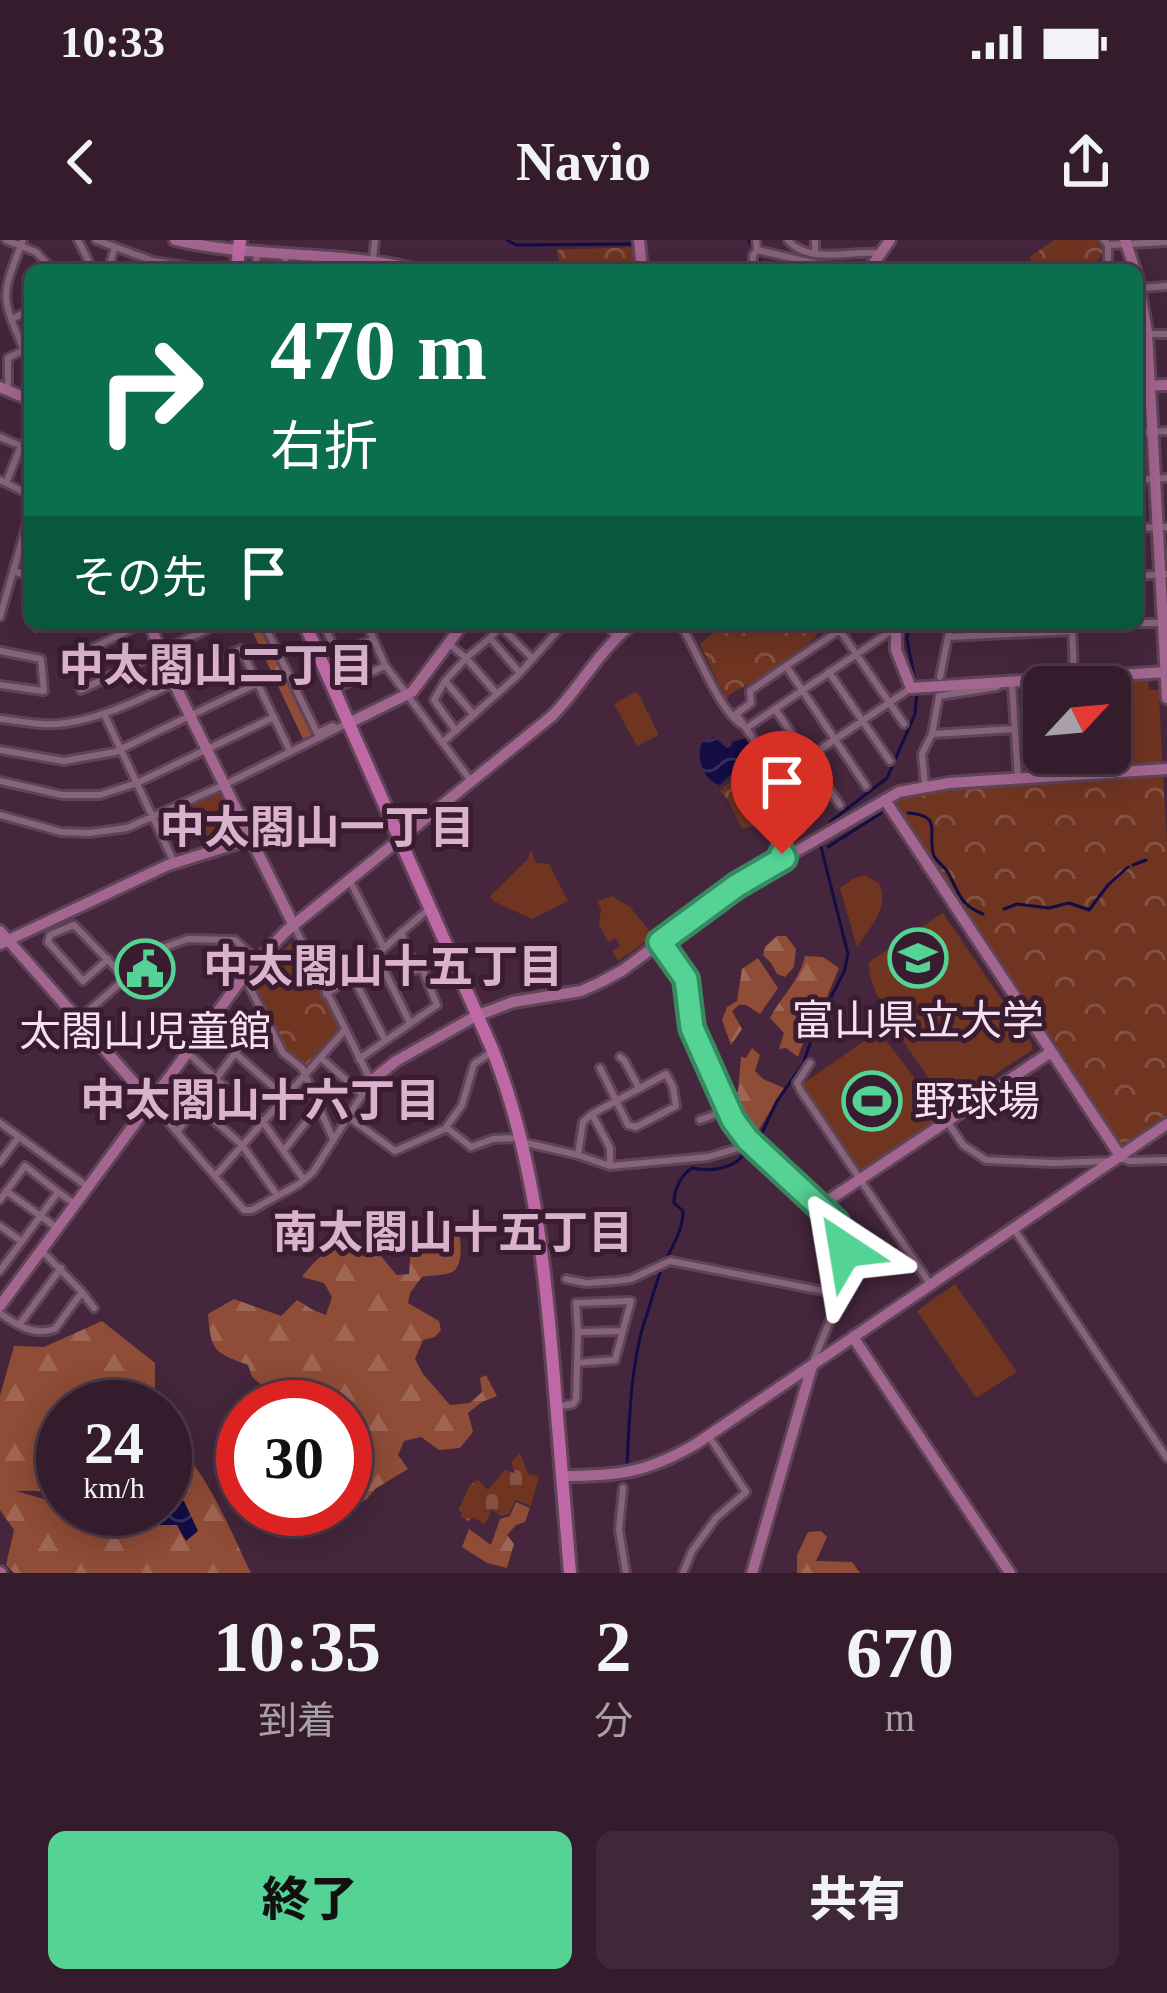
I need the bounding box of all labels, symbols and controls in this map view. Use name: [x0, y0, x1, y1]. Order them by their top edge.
text: 10:33: [60, 17, 165, 67]
icon: back: [48, 129, 114, 195]
icon: share: [1053, 129, 1119, 195]
text: Navio: [516, 132, 651, 192]
text: 470 m: [270, 304, 487, 397]
icon: right: [72, 312, 228, 468]
text: 右折: [270, 417, 378, 477]
icon: arrive: [231, 540, 297, 606]
text: その先: [72, 553, 207, 603]
district label: 中太閤山二丁目: [58, 641, 374, 691]
north arrow: [1023, 666, 1131, 774]
map controls: [1023, 666, 1131, 774]
pin: [731, 731, 833, 854]
icon: arrive: [749, 749, 815, 815]
district label: 中太閤山一丁目: [159, 803, 475, 853]
school or university icon: 富山県立大学: [887, 927, 949, 989]
public building icon: 太閤山児童館: [114, 938, 176, 1000]
district label: 中太閤山十五丁目: [203, 942, 563, 992]
place label: 富山県立大学: [792, 998, 1044, 1044]
place label: 太閤山児童館: [19, 1009, 271, 1055]
sports icon: 野球場: [841, 1070, 903, 1132]
district label: 中太閤山十六丁目: [80, 1076, 440, 1126]
place label: 野球場: [914, 1079, 1040, 1125]
position arrow: [782, 1187, 908, 1313]
district label: 南太閤山十五丁目: [273, 1208, 633, 1258]
speed limit sign: 30: [216, 1380, 372, 1536]
text: 24: [84, 1410, 144, 1476]
text: km/h: [83, 1471, 145, 1504]
text: 10:35: [213, 1607, 381, 1687]
text: 2: [595, 1607, 631, 1687]
text: 670: [846, 1613, 954, 1693]
text: m: [885, 1696, 915, 1739]
text: 到着: [258, 1699, 336, 1742]
text: 分: [594, 1699, 633, 1742]
button: 終了: [48, 1831, 572, 1969]
button: 共有: [596, 1831, 1119, 1969]

